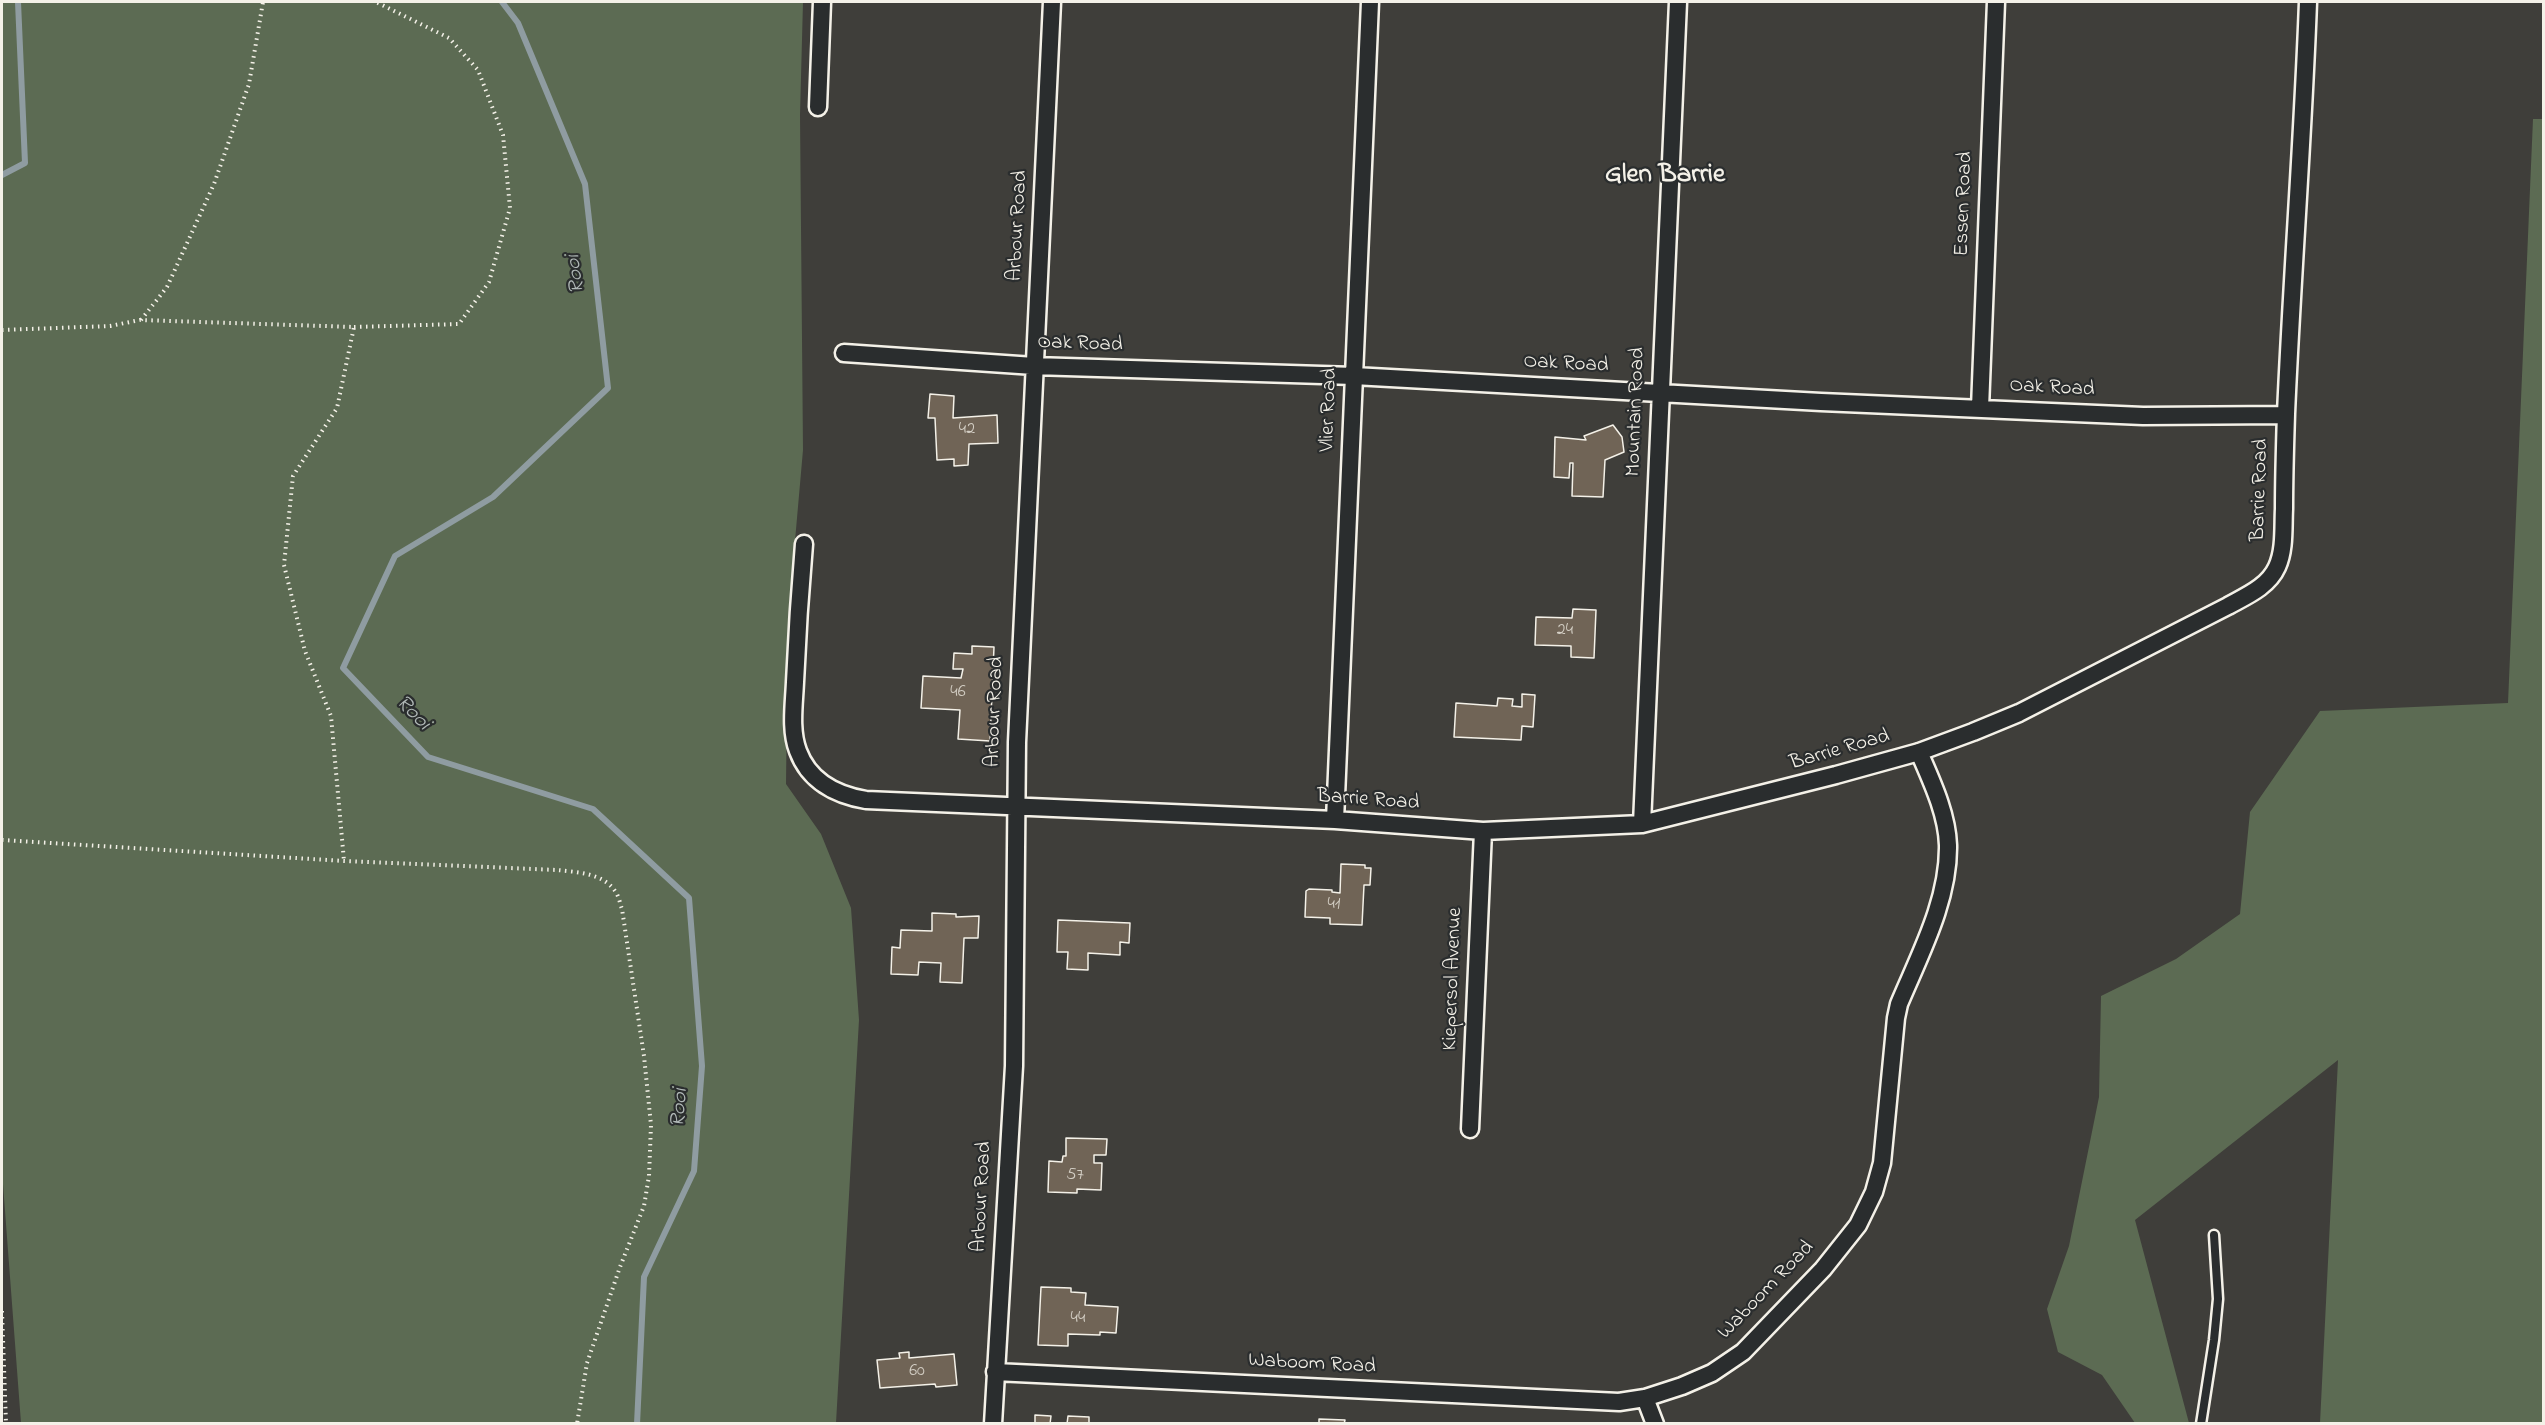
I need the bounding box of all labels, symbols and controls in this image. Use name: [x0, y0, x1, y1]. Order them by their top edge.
street label: Essen Road: [1951, 151, 1979, 257]
district label: Glen Barrie: [1605, 161, 1725, 193]
street label: Arbour Road: [1004, 170, 1034, 282]
water label: Rooi: [562, 253, 592, 295]
street label: Oak Road: [1037, 331, 1123, 359]
street label: Mountain Road: [1622, 347, 1652, 477]
street label: Oak Road: [1523, 350, 1609, 380]
street label: Vlier Road: [1316, 368, 1344, 452]
street label: Oak Road: [2009, 374, 2095, 404]
house number: 42: [959, 419, 975, 441]
street label: Barrie Road: [2247, 438, 2275, 542]
house number: 24: [1557, 620, 1573, 642]
street label: Arbour Road: [981, 656, 1011, 768]
house number: 46: [950, 682, 966, 704]
water label: Rooi: [389, 691, 435, 737]
street label: Barrie Road: [1787, 725, 1893, 777]
street label: Barrie Road: [1316, 785, 1420, 817]
house number: 41: [1327, 894, 1341, 916]
street label: Kiepersol Avenue: [1439, 907, 1469, 1051]
water label: Rooi: [666, 1088, 696, 1128]
street label: Arbour Road: [968, 1141, 998, 1253]
house number: 57: [1066, 1165, 1084, 1187]
street label: Waboom Road: [1714, 1236, 1820, 1346]
house number: 44: [1071, 1308, 1085, 1330]
street label: Waboom Road: [1248, 1349, 1376, 1381]
house number: 60: [909, 1361, 925, 1383]

